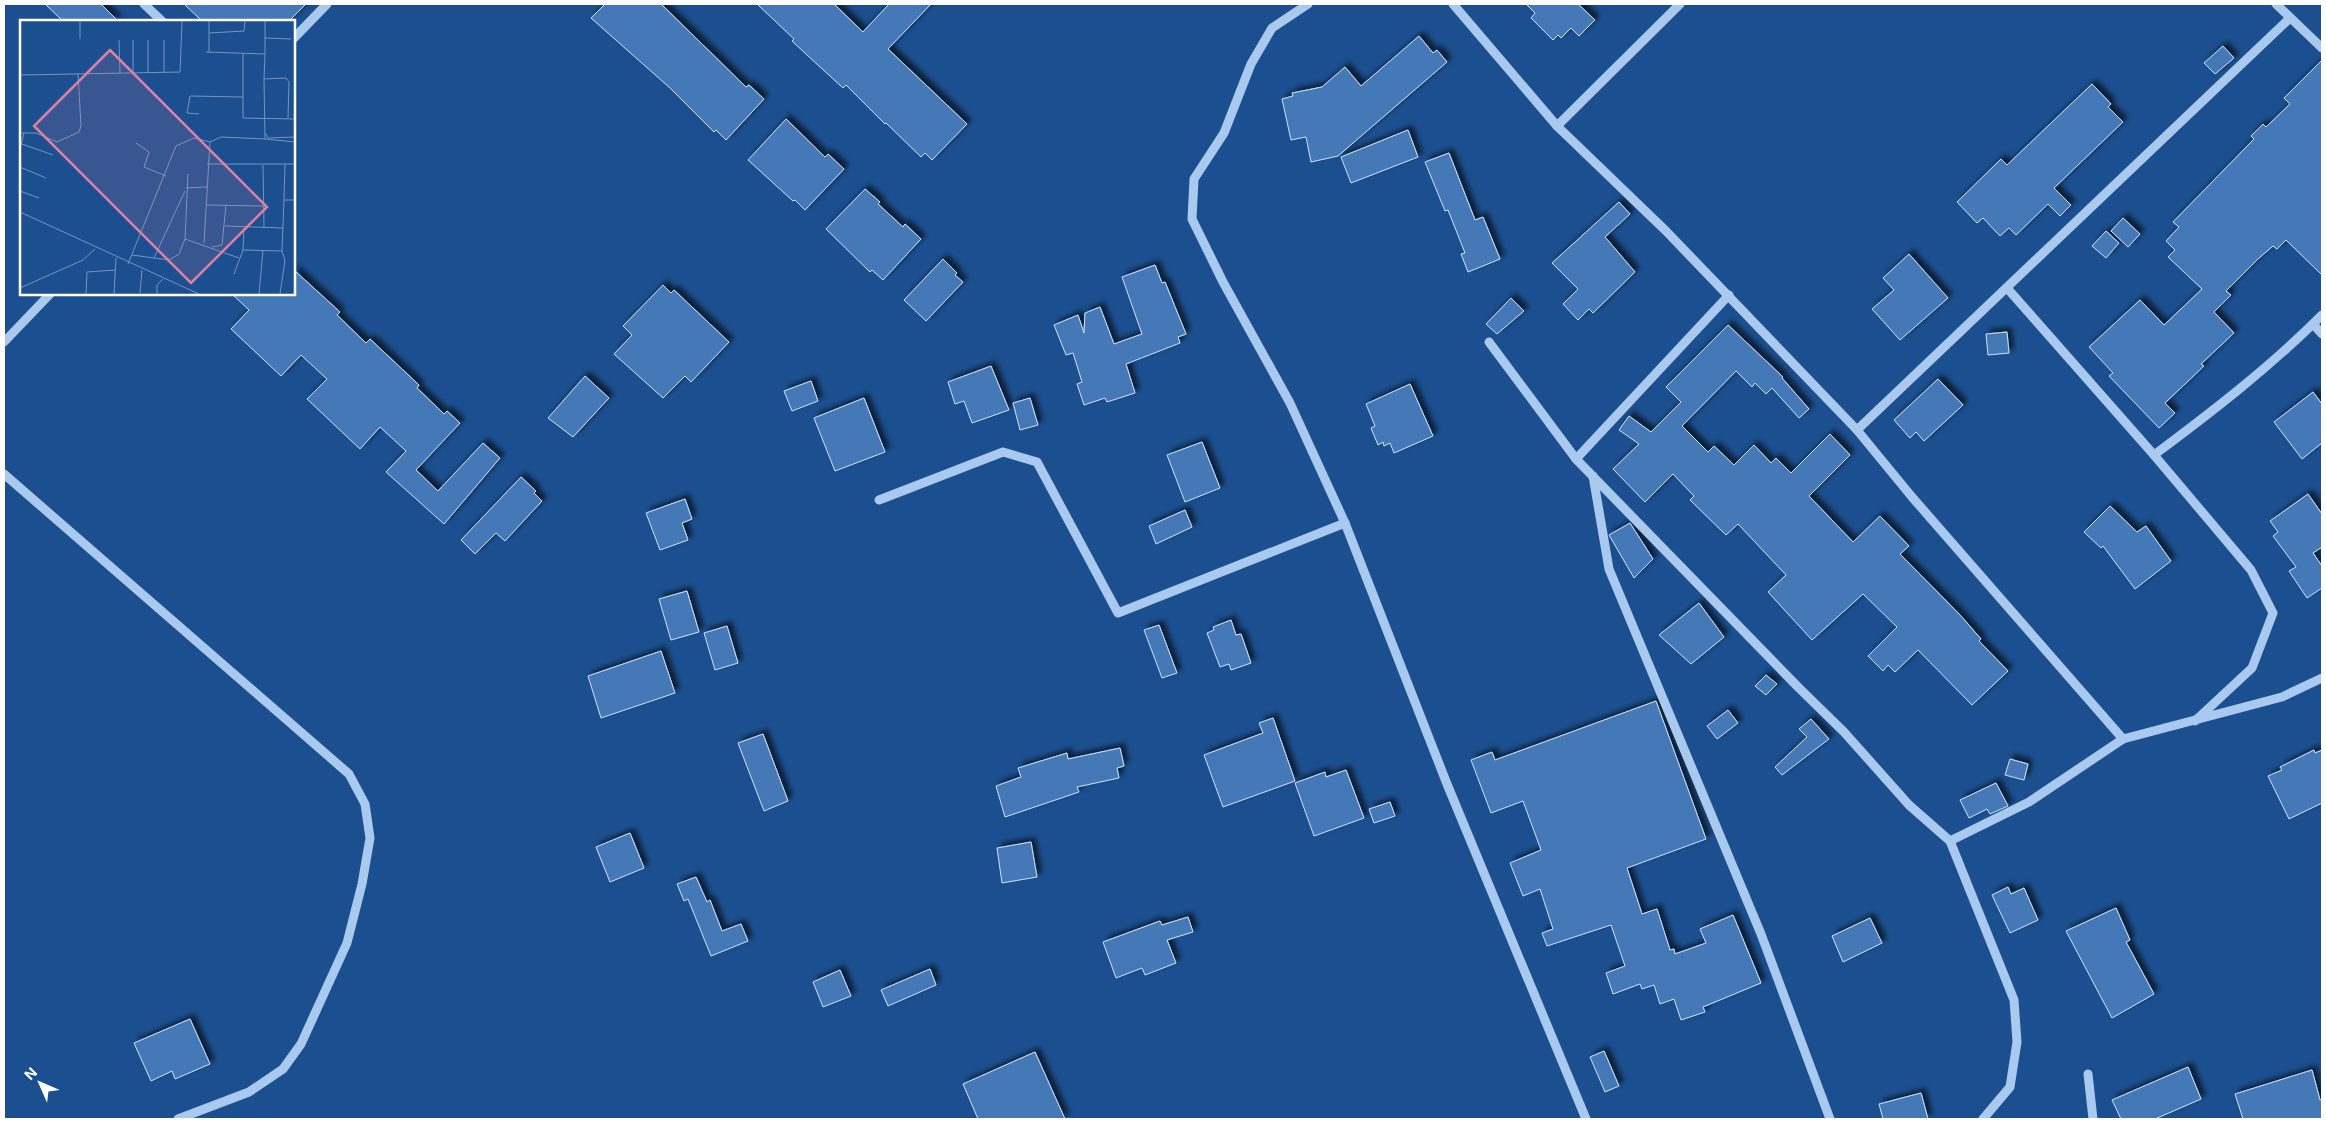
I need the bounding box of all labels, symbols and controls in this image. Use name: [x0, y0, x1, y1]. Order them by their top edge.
inset map: [20, 20, 295, 295]
north arrow: [15, 1058, 65, 1108]
text: N: [21, 1064, 40, 1083]

